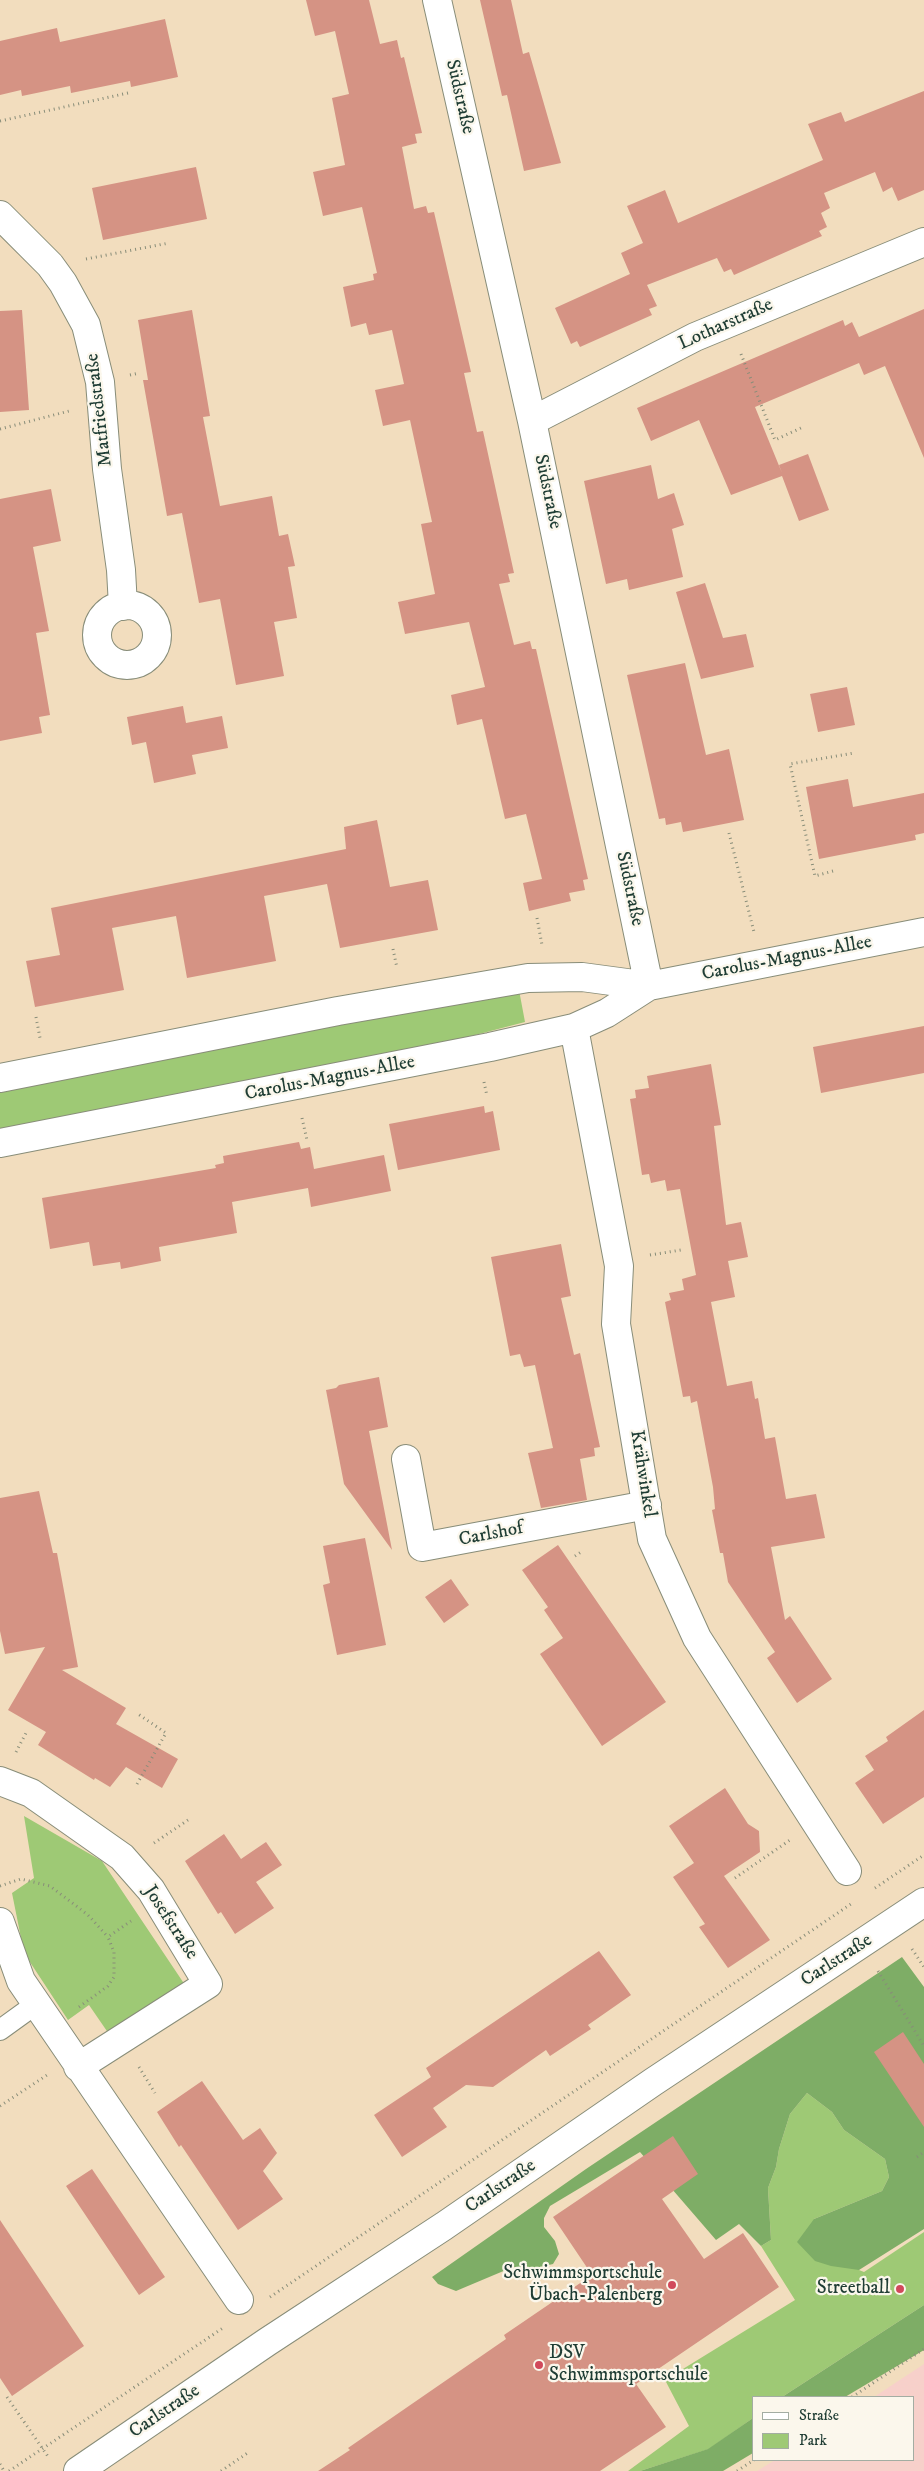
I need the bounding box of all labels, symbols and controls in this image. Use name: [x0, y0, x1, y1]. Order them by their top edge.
street label: Südstraße: [439, 58, 479, 136]
street label: Lotharstraße: [675, 294, 777, 356]
street label: Matfriedstraße: [82, 352, 118, 468]
street label: Südstraße: [528, 453, 566, 531]
street label: Südstraße: [610, 850, 648, 928]
street label: Carolus-Magnus-Allee: [700, 931, 874, 987]
street label: Carolus-Magnus-Allee: [243, 1051, 417, 1107]
street label: Krähwinkel: [624, 1429, 660, 1519]
street label: Carlshof: [457, 1518, 525, 1552]
street label: Josefstraße: [138, 1882, 202, 1964]
street label: Carlstraße: [797, 1930, 877, 1992]
street label: Carlstraße: [461, 2155, 541, 2219]
place label: Schwimmsportschule Übach-Palenberg: [503, 2263, 662, 2307]
place label: Streetball: [817, 2278, 890, 2300]
marker: Schwimmsportschule Übach-Palenberg: [666, 2279, 678, 2291]
marker: Streetball: [894, 2283, 906, 2295]
place label: DSV Schwimmsportschule: [549, 2343, 708, 2387]
marker: DSV Schwimmsportschule: [533, 2359, 545, 2371]
street label: Carlstraße: [125, 2380, 205, 2444]
legend: [752, 2396, 914, 2461]
text: Straße: [799, 2406, 839, 2425]
text: Park: [799, 2431, 827, 2450]

